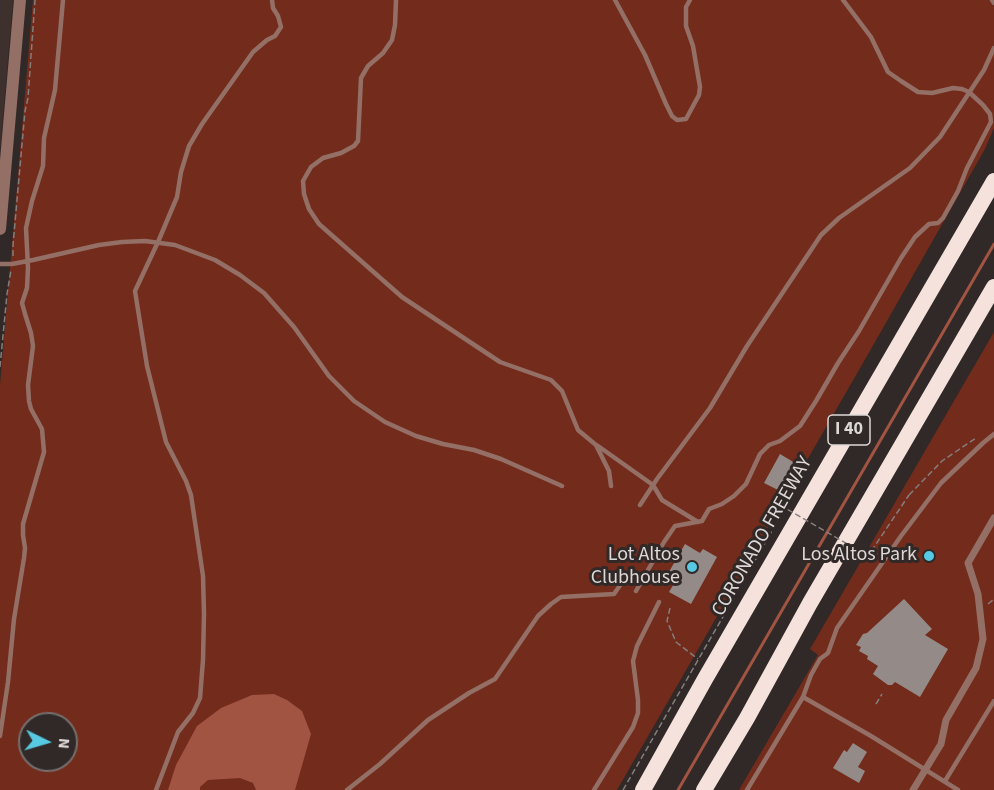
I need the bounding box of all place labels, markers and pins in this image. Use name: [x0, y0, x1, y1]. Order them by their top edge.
place label: Lot Altos Clubhouse: [591, 544, 680, 591]
place label: Los Altos Park: [801, 544, 917, 568]
marker: Los Altos Park: [922, 549, 936, 563]
marker: Lot Altos Clubhouse: [685, 560, 699, 574]

